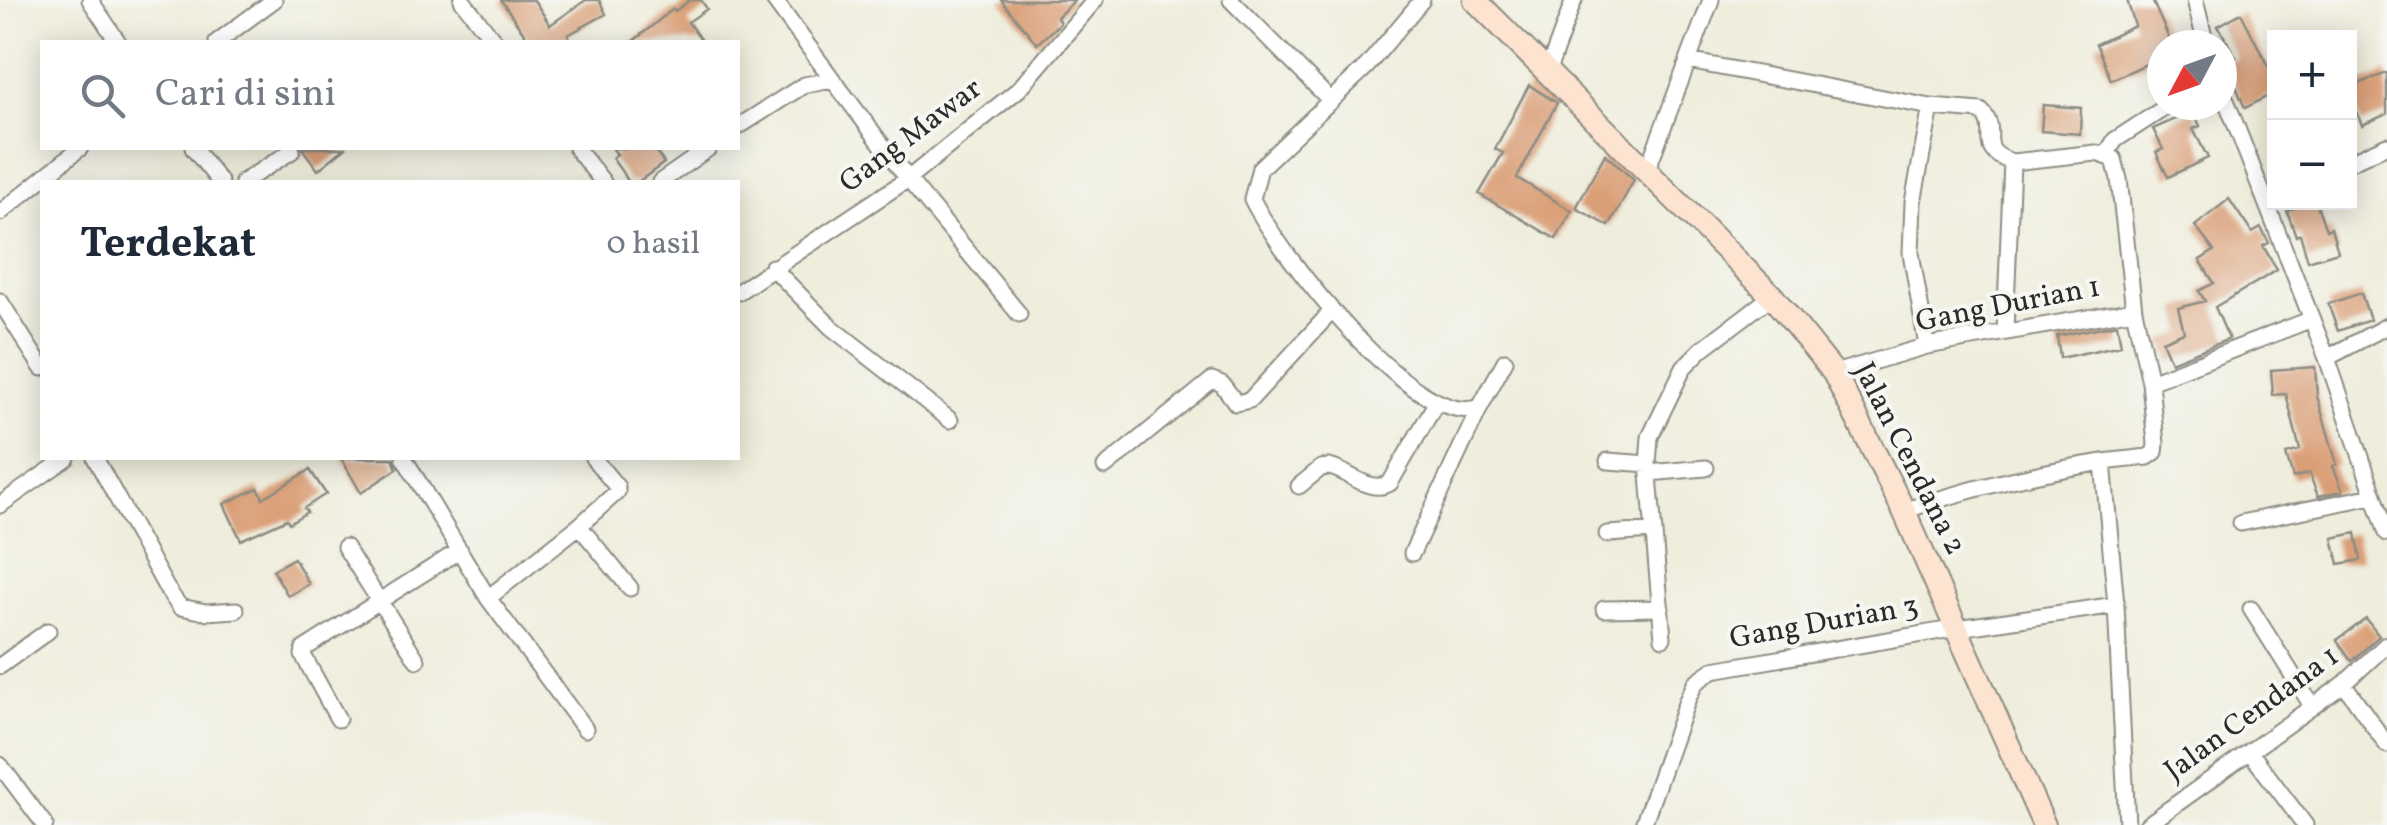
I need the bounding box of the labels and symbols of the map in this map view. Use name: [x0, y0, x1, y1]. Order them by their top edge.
north arrow: [2147, 30, 2237, 120]
street label: Gang Mawar: [831, 68, 991, 204]
street label: Gang Durian 1: [1912, 267, 2104, 343]
street label: Jalan Cendana 2: [1842, 355, 1976, 563]
street label: Gang Durian 3: [1726, 586, 1922, 660]
street label: Jalan Cendana 1: [2156, 636, 2348, 792]

